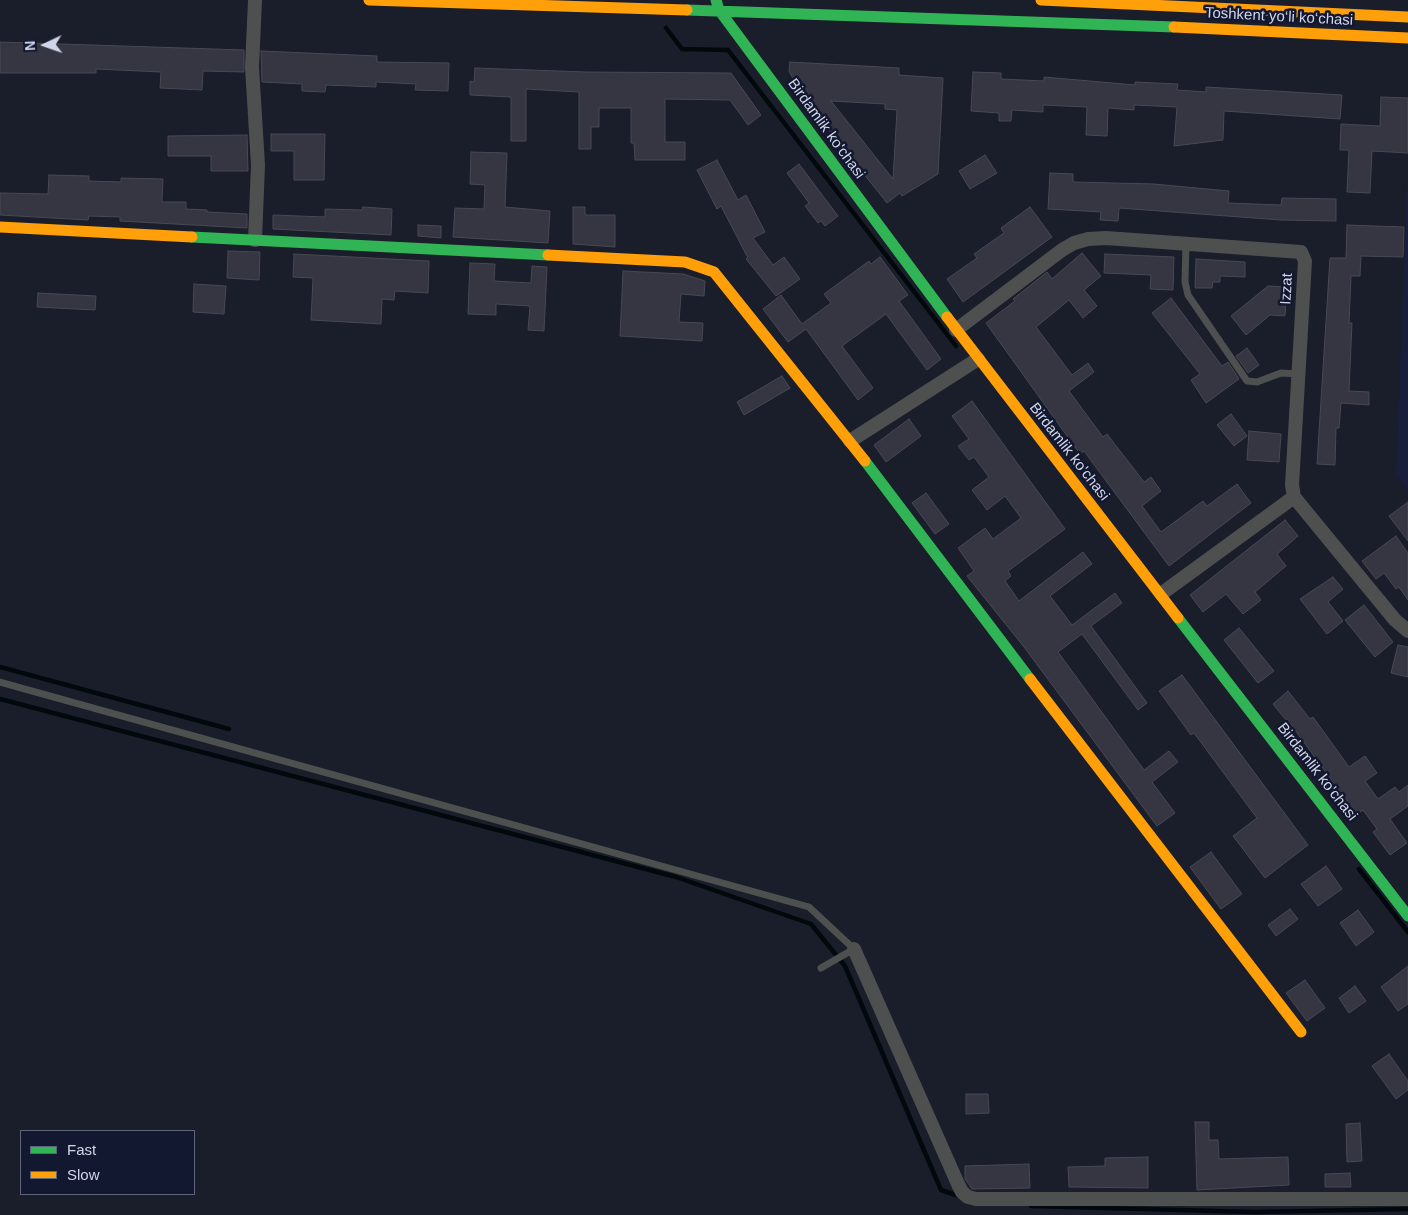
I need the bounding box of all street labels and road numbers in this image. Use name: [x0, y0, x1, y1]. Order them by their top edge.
street label: Toshkent yo‘li ko‘chasi: [1204, 4, 1354, 30]
street label: Birdamlik ko'chasi: [784, 75, 868, 183]
street label: Izzat: [1277, 273, 1297, 305]
street label: Birdamlik ko'chasi: [1025, 399, 1113, 505]
street label: Birdamlik ko'chasi: [1273, 719, 1361, 825]

